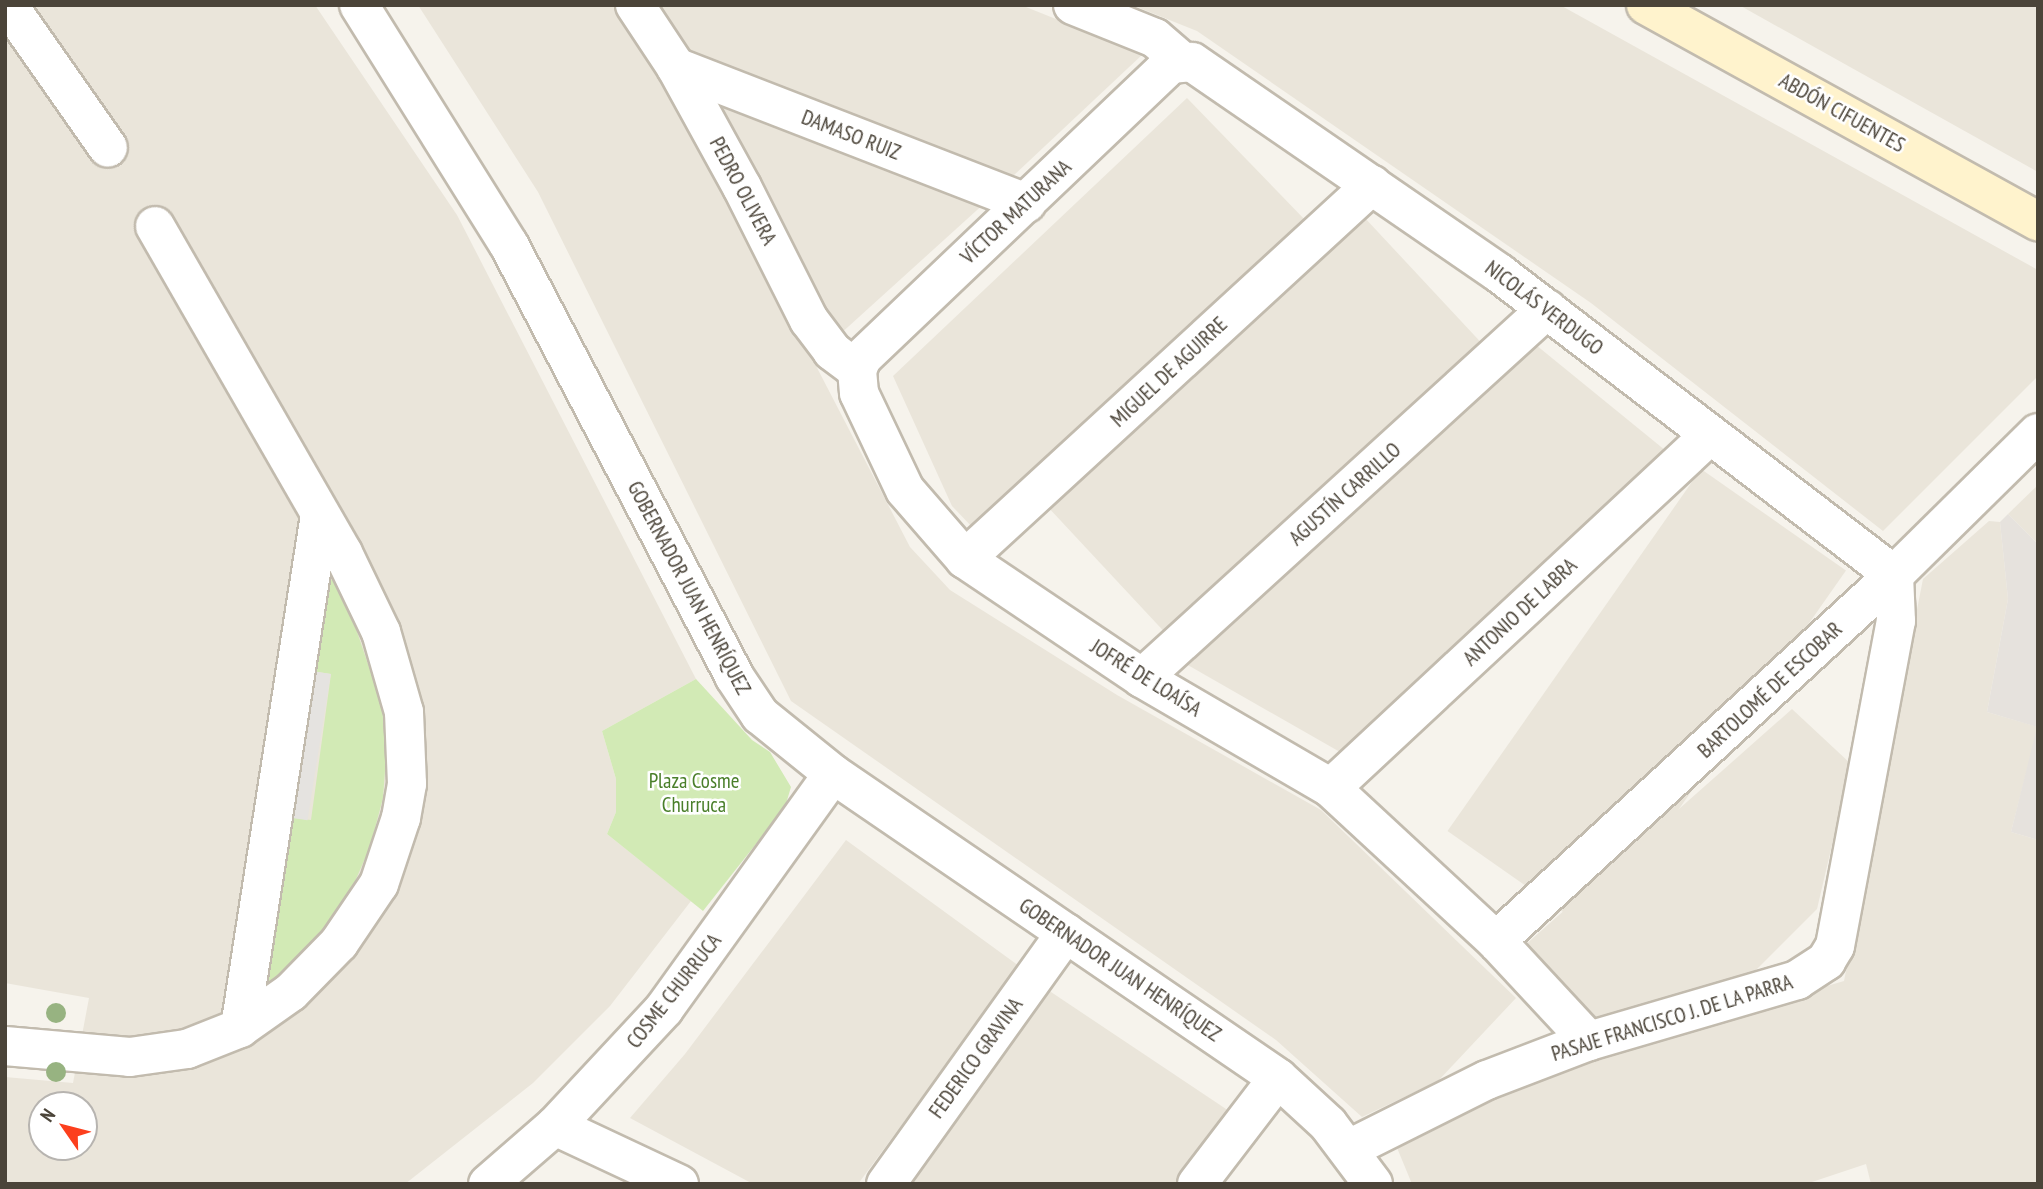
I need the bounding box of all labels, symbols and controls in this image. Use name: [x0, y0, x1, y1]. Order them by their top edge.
street label: ABDÓN CIFUENTES: [1775, 68, 1909, 158]
street label: DAMASO RUIZ: [798, 105, 904, 165]
street label: PEDRO OLIVERA: [704, 133, 782, 249]
street label: VÍCTOR MATURANA: [956, 154, 1076, 270]
street label: NICOLÁS VERDUGO: [1480, 255, 1608, 361]
street label: MIGUEL DE AGUIRRE: [1105, 311, 1233, 433]
street label: AGUSTÍN CARRILLO: [1284, 437, 1406, 551]
street label: GOBERNADOR JUAN HENRÍQUEZ: [622, 477, 756, 699]
street label: ANTONIO DE LABRA: [1458, 553, 1582, 671]
street label: BARTOLOMÉ DE ESCOBAR: [1693, 617, 1847, 763]
street label: JOFRÉ DE LOAÍSA: [1086, 634, 1206, 722]
park label: Plaza Cosme Churruca: [649, 768, 739, 818]
street label: GOBERNADOR JUAN HENRÍQUEZ: [1014, 893, 1226, 1047]
street label: COSME CHURRUCA: [621, 929, 727, 1053]
street label: PASAJE FRANCISCO J. DE LA PARRA: [1547, 969, 1797, 1067]
street label: FEDERICO GRAVINA: [924, 993, 1028, 1123]
north arrow: [28, 1091, 98, 1161]
text: N: [35, 1104, 60, 1126]

